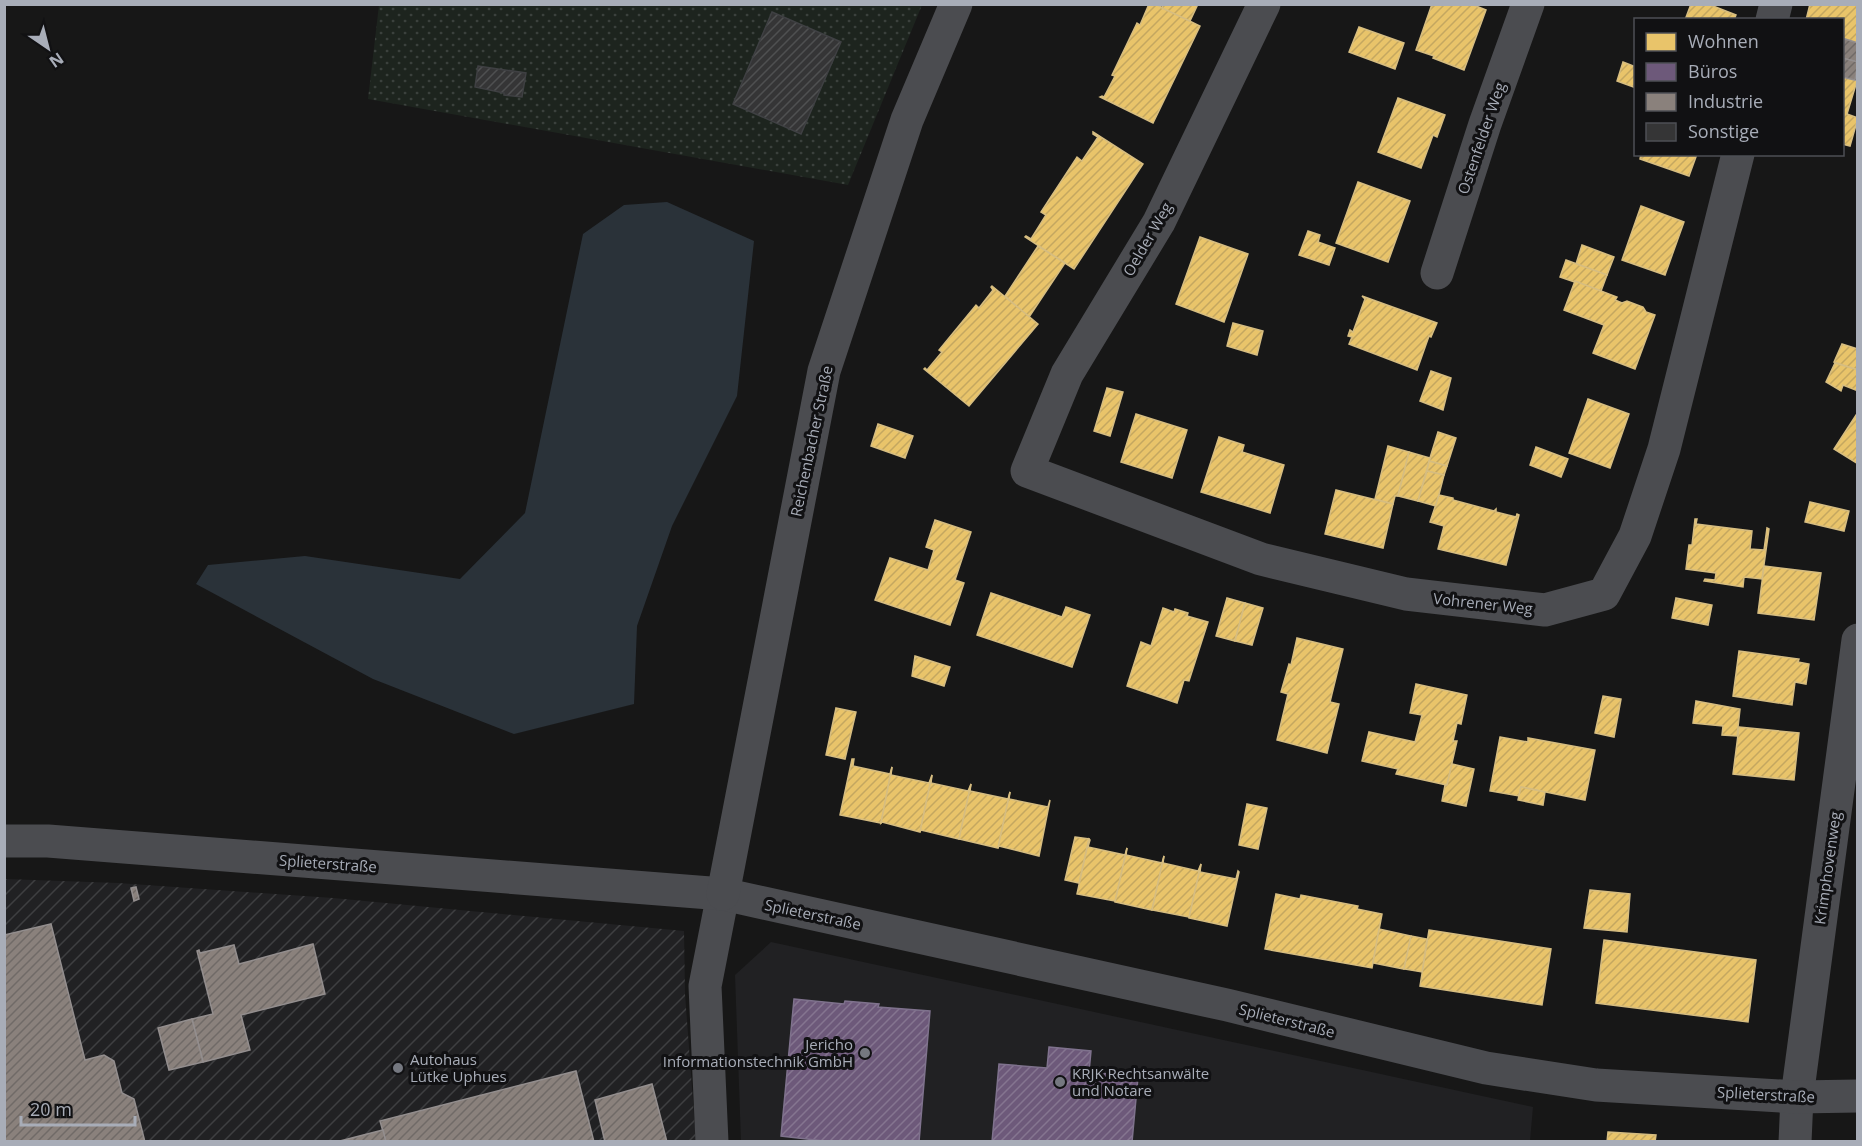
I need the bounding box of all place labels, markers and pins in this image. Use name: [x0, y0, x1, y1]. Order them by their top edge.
place label: Jericho Informationstechnik GmbH: [663, 1034, 853, 1071]
marker: Jericho Informationstechnik GmbH: [858, 1046, 872, 1060]
place label: Autohaus Lütke Uphues: [410, 1049, 507, 1086]
marker: Autohaus Lütke Uphues: [391, 1061, 405, 1075]
place label: KRJK Rechtsanwälte und Notare: [1072, 1063, 1209, 1100]
marker: KRJK Rechtsanwälte und Notare: [1053, 1075, 1067, 1089]

